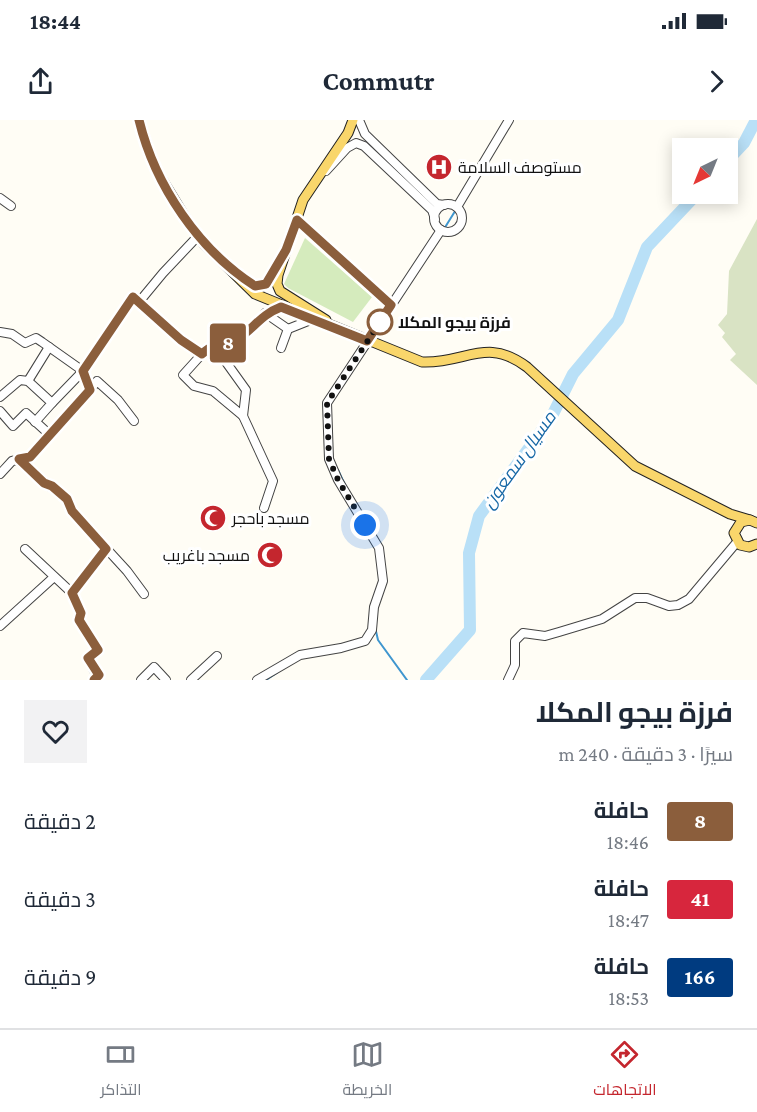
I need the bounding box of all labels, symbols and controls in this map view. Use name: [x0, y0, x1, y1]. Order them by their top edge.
text: 18:44: [30, 9, 81, 34]
icon: share: [24, 65, 57, 98]
icon: forward: [700, 65, 733, 98]
text: Commutr: [323, 66, 434, 96]
north arrow: [672, 138, 738, 204]
map controls: [672, 138, 738, 204]
hospital icon: مستوصف السلامة: [424, 152, 454, 182]
place label: مستوصف السلامة: [458, 159, 582, 177]
marker: فرزة بيجو المكلا: [367, 309, 393, 335]
place label: فرزة بيجو المكلا: [398, 314, 511, 332]
line badge: 8: [208, 324, 248, 362]
text: 8: [222, 331, 234, 355]
water label: مسيال سمعون: [478, 407, 561, 513]
mosque icon: مسجد باحجر: [198, 503, 228, 533]
place label: مسجد باحجر: [231, 510, 310, 528]
your location: [350, 510, 380, 540]
mosque icon: مسجد باغريب: [255, 540, 285, 570]
place label: مسجد باغريب: [163, 547, 250, 565]
text: فرزة بيجو المكلا: [536, 697, 733, 728]
button: heart: [24, 700, 87, 763]
text: سيرًا · 3 دقيقة · 240 m: [558, 743, 733, 765]
text: حافلة: [594, 798, 649, 823]
text: 2 دقيقة: [24, 809, 96, 834]
text: 8: [694, 809, 706, 833]
text: 18:46: [607, 831, 649, 853]
text: حافلة: [594, 876, 649, 901]
text: 3 دقيقة: [24, 887, 96, 912]
text: 41: [690, 887, 710, 911]
text: 18:47: [608, 909, 649, 931]
text: حافلة: [594, 954, 649, 979]
text: 9 دقيقة: [24, 965, 97, 990]
text: 166: [685, 965, 715, 989]
text: 18:53: [608, 987, 649, 1009]
tab: التذاكر: [100, 1038, 142, 1104]
tab: الخريطة: [342, 1038, 392, 1104]
tab: الاتجاهات: [593, 1038, 657, 1104]

